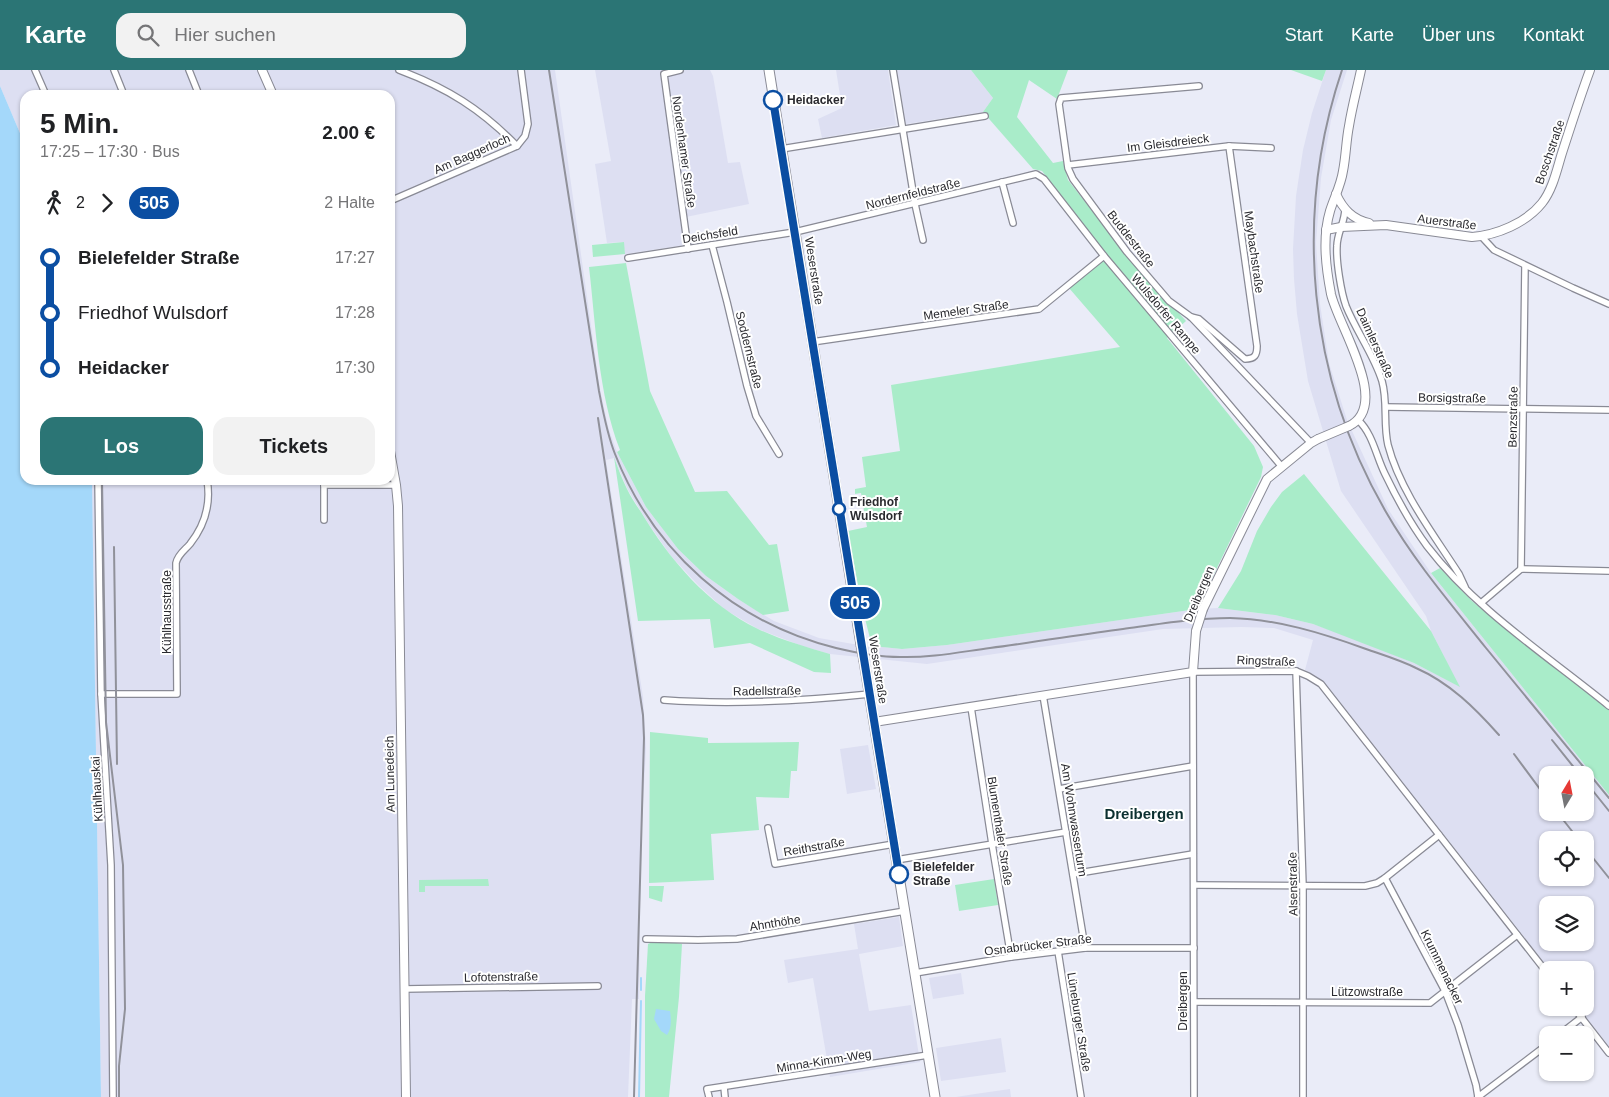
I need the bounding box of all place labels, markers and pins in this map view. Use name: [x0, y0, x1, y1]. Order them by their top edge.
marker: Heidacker: [763, 90, 783, 110]
place label: Heidacker: [787, 93, 845, 107]
place label: Friedhof Wulsdorf: [850, 495, 903, 523]
marker: Friedhof Wulsdorf: [832, 502, 846, 516]
place label: Bielefelder Straße: [913, 860, 975, 888]
marker: Bielefelder Straße: [889, 864, 909, 884]

